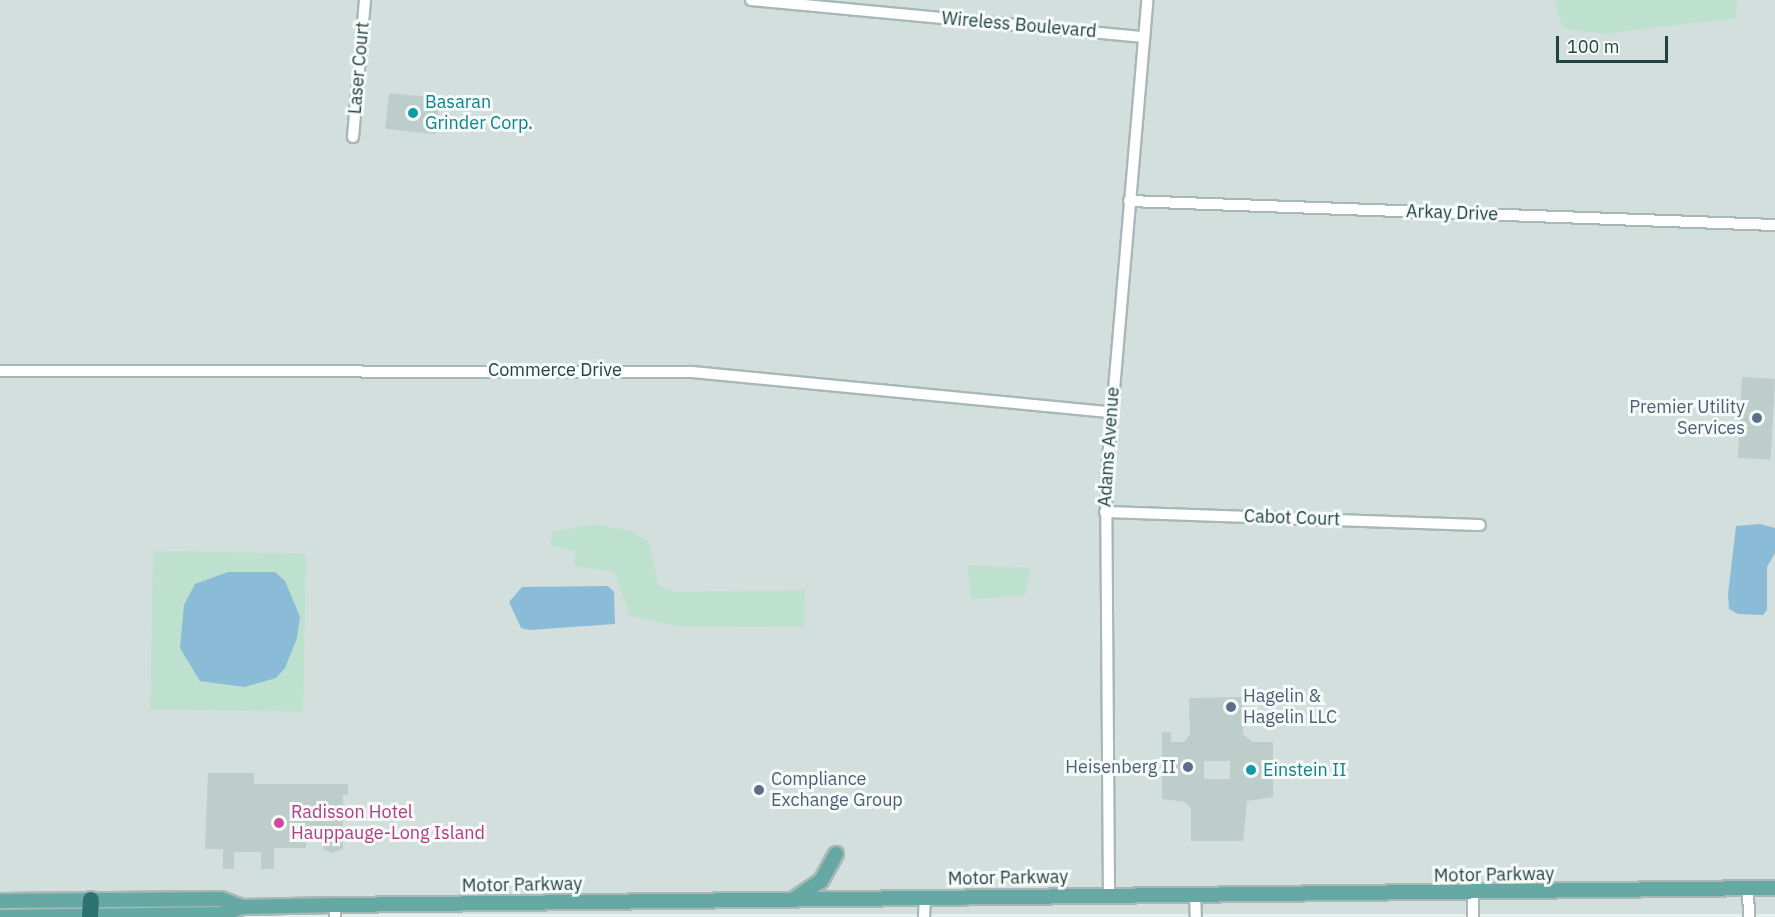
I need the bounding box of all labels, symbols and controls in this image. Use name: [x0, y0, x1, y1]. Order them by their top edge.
street label: Wireless Boulevard: [941, 7, 1097, 43]
street label: Laser Court: [344, 21, 374, 115]
scale bar: [1559, 24, 1672, 62]
text: 100 m: [1567, 35, 1619, 58]
place label: Basaran Grinder Corp.: [425, 92, 533, 134]
marker: Basaran Grinder Corp.: [406, 106, 420, 120]
street label: Arkay Drive: [1406, 201, 1498, 225]
street label: Commerce Drive: [488, 359, 622, 381]
street label: Adams Avenue: [1094, 386, 1124, 508]
place label: Premier Utility Services: [1629, 397, 1745, 440]
marker: Premier Utility Services: [1750, 411, 1764, 425]
street label: Cabot Court: [1243, 506, 1341, 530]
place label: Hagelin & Hagelin LLC: [1243, 686, 1337, 728]
marker: Hagelin & Hagelin LLC: [1224, 700, 1238, 714]
place label: Heisenberg II: [1065, 756, 1176, 778]
place label: Einstein II: [1263, 759, 1346, 781]
marker: Heisenberg II: [1181, 760, 1195, 774]
marker: Einstein II: [1244, 763, 1258, 777]
place label: Compliance Exchange Group: [771, 769, 903, 812]
marker: Compliance Exchange Group: [752, 783, 766, 797]
place label: Radisson Hotel Hauppauge-Long Island: [291, 802, 485, 844]
marker: Radisson Hotel Hauppauge-Long Island: [272, 816, 286, 830]
street label: Motor Parkway: [1434, 863, 1554, 887]
street label: Motor Parkway: [948, 866, 1068, 890]
street label: Motor Parkway: [462, 873, 582, 897]

